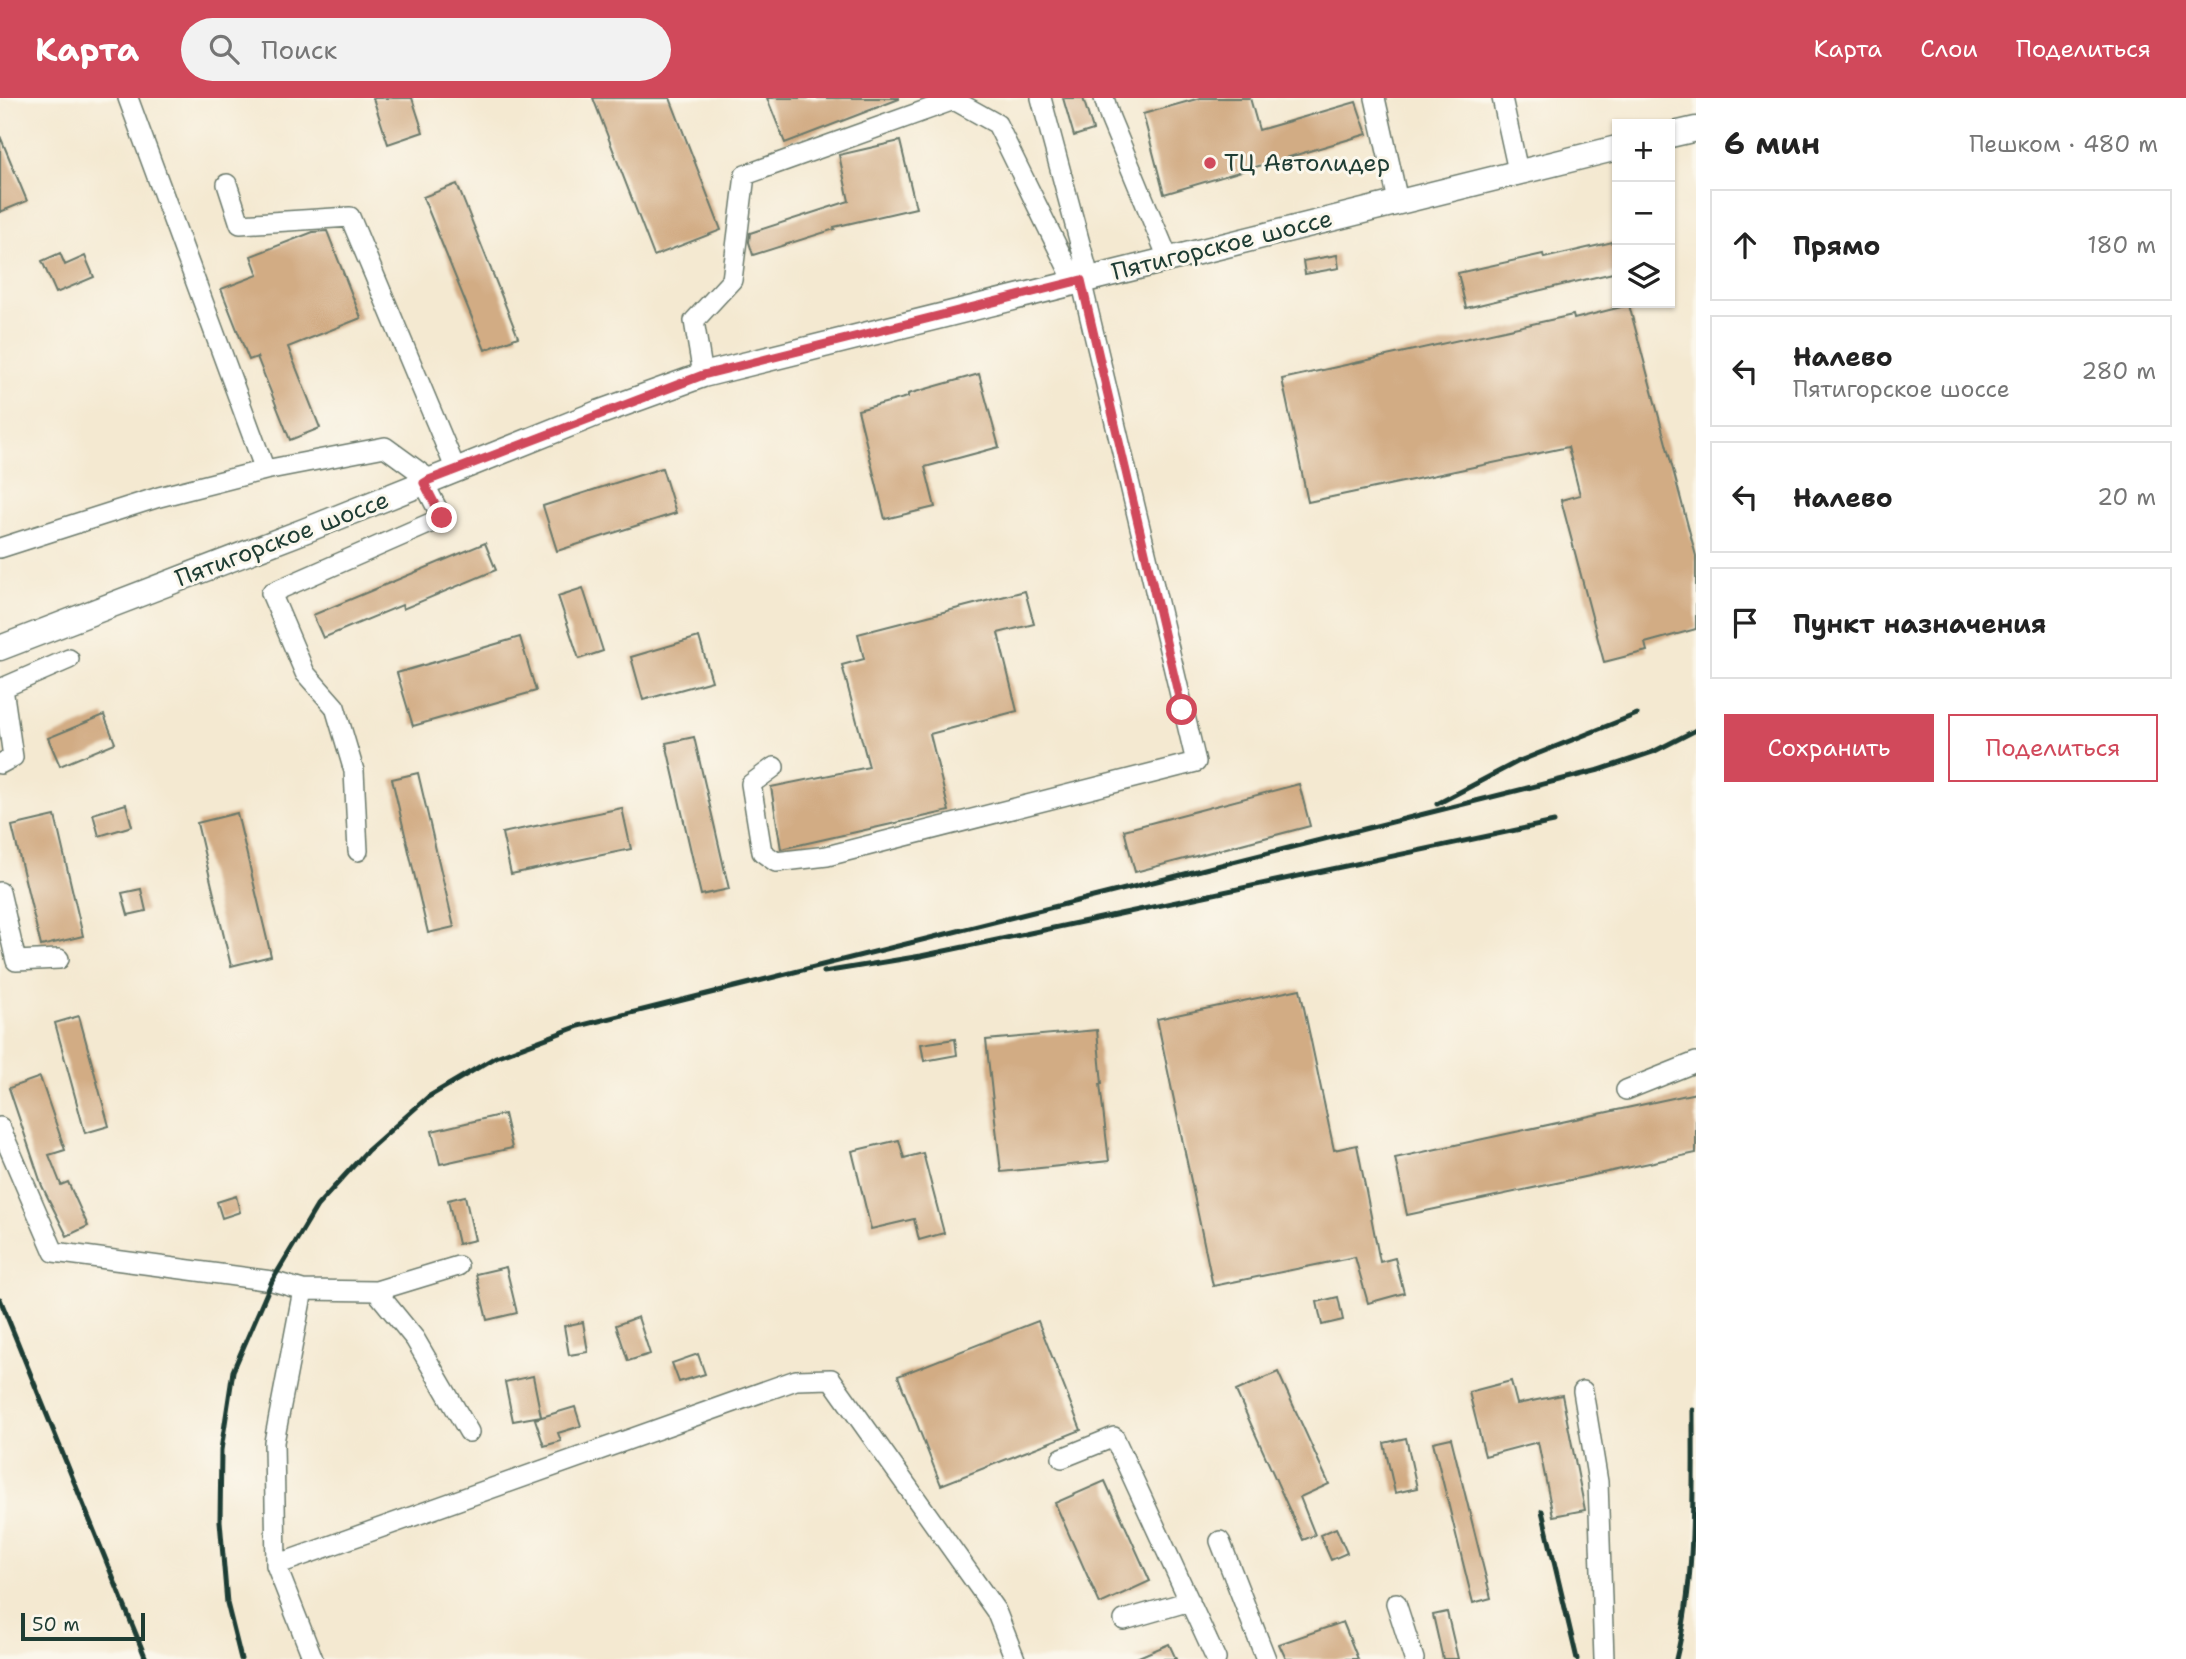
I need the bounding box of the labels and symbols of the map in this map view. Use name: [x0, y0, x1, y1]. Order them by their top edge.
place label: ТЦ Автолидер: [1224, 147, 1390, 179]
marker: ТЦ Автолидер: [1202, 155, 1218, 171]
street label: Пятигорское шоссе: [1108, 202, 1336, 288]
street label: Пятигорское шоссе: [171, 484, 393, 594]
route end: [426, 502, 457, 533]
route start: [1166, 694, 1197, 725]
scale bar: [21, 1610, 145, 1642]

